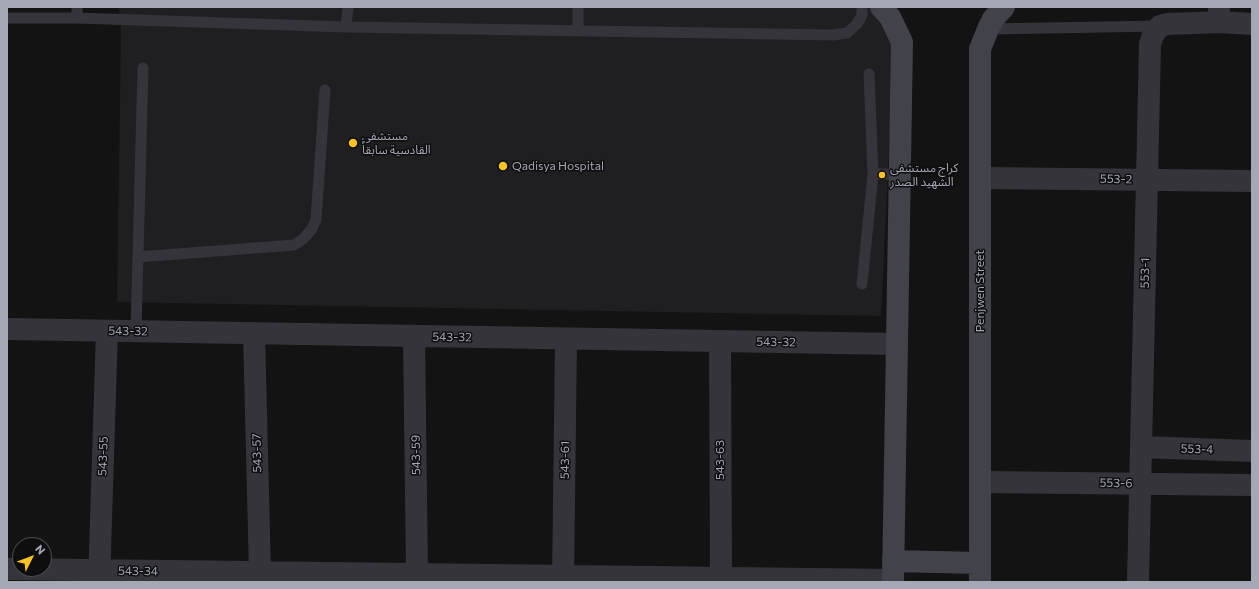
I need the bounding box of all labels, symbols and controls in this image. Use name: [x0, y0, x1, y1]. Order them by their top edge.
place label: مستشفى القادسية سابقاً: [362, 129, 431, 157]
marker: مستشفى القادسية سابقاً: [347, 137, 359, 149]
place label: Qadisya Hospital: [512, 159, 604, 173]
marker: Qadisya Hospital: [497, 160, 509, 172]
place label: كراج مستشفى الشهيد الصدر: [890, 161, 958, 189]
marker: كراج مستشفى الشهيد الصدر: [877, 170, 887, 180]
street label: 553-2: [1100, 172, 1132, 186]
street label: Penjwen Street: [973, 250, 987, 332]
street label: 553-1: [1138, 257, 1152, 289]
street label: 543-32: [108, 323, 148, 339]
street label: 543-32: [432, 329, 472, 345]
street label: 543-32: [756, 334, 796, 350]
street label: 543-57: [249, 433, 265, 473]
street label: 543-59: [408, 435, 424, 475]
street label: 543-55: [95, 436, 111, 476]
street label: 543-63: [713, 440, 727, 480]
street label: 543-61: [557, 441, 573, 479]
street label: 553-4: [1180, 441, 1214, 457]
street label: 553-6: [1099, 476, 1133, 490]
north arrow: [12, 537, 52, 577]
text: N: [33, 542, 48, 557]
street label: 543-34: [118, 563, 158, 579]

